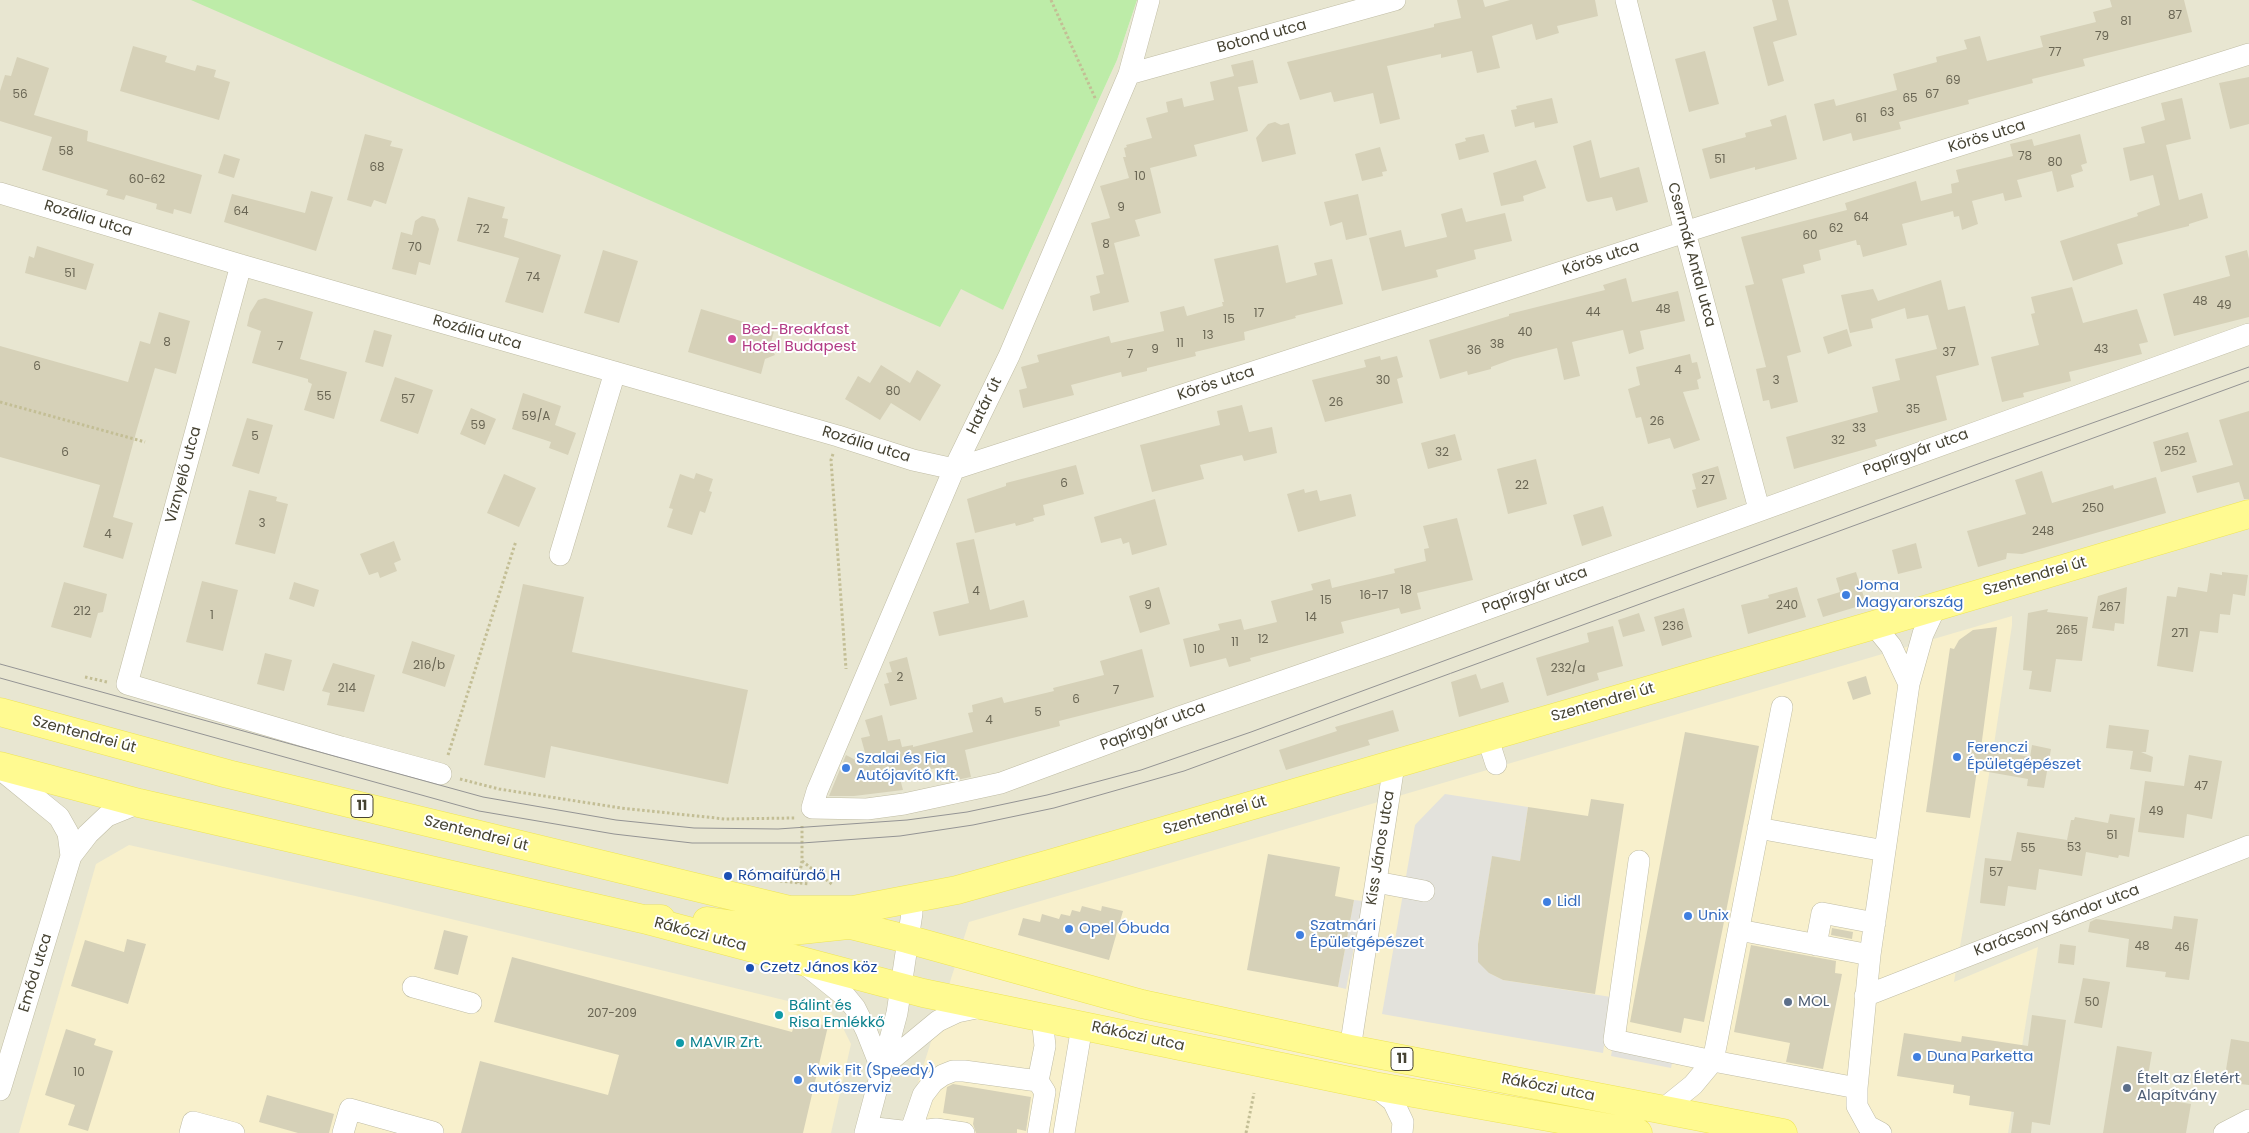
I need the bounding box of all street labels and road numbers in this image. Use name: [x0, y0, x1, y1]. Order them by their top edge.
street label: Botond utca: [1215, 16, 1309, 58]
street label: Körös utca: [1946, 117, 2028, 157]
street label: Csermák Antal utca: [1663, 181, 1719, 329]
street label: Rozália utca: [42, 197, 134, 241]
street label: Körös utca: [1560, 238, 1642, 280]
street label: Rozália utca: [431, 312, 523, 354]
street label: Körös utca: [1175, 363, 1257, 405]
street label: Határ út: [964, 375, 1006, 437]
street label: Rozália utca: [820, 423, 912, 467]
street label: Víznyelő utca: [162, 425, 206, 525]
street label: Papírgyár utca: [1861, 426, 1971, 480]
street label: Szentendrei út: [1981, 554, 2089, 600]
street label: Papírgyár utca: [1480, 564, 1590, 618]
street label: Szentendrei út: [1549, 680, 1657, 726]
street label: Papírgyár utca: [1098, 699, 1208, 755]
street label: Szentendrei út: [30, 713, 138, 757]
street label: Kiss János utca: [1363, 789, 1399, 907]
street label: Szentendrei út: [1161, 793, 1269, 839]
road number: 11: [351, 794, 373, 818]
street label: Szentendrei út: [422, 812, 530, 856]
street label: Karácsony Sándor utca: [1972, 881, 2142, 961]
street label: Rákóczi utca: [652, 914, 748, 956]
street label: Emőd utca: [16, 932, 56, 1014]
street label: Rákóczi utca: [1090, 1018, 1186, 1056]
road number: 11: [1391, 1048, 1413, 1070]
street label: Rákóczi utca: [1500, 1070, 1596, 1106]

